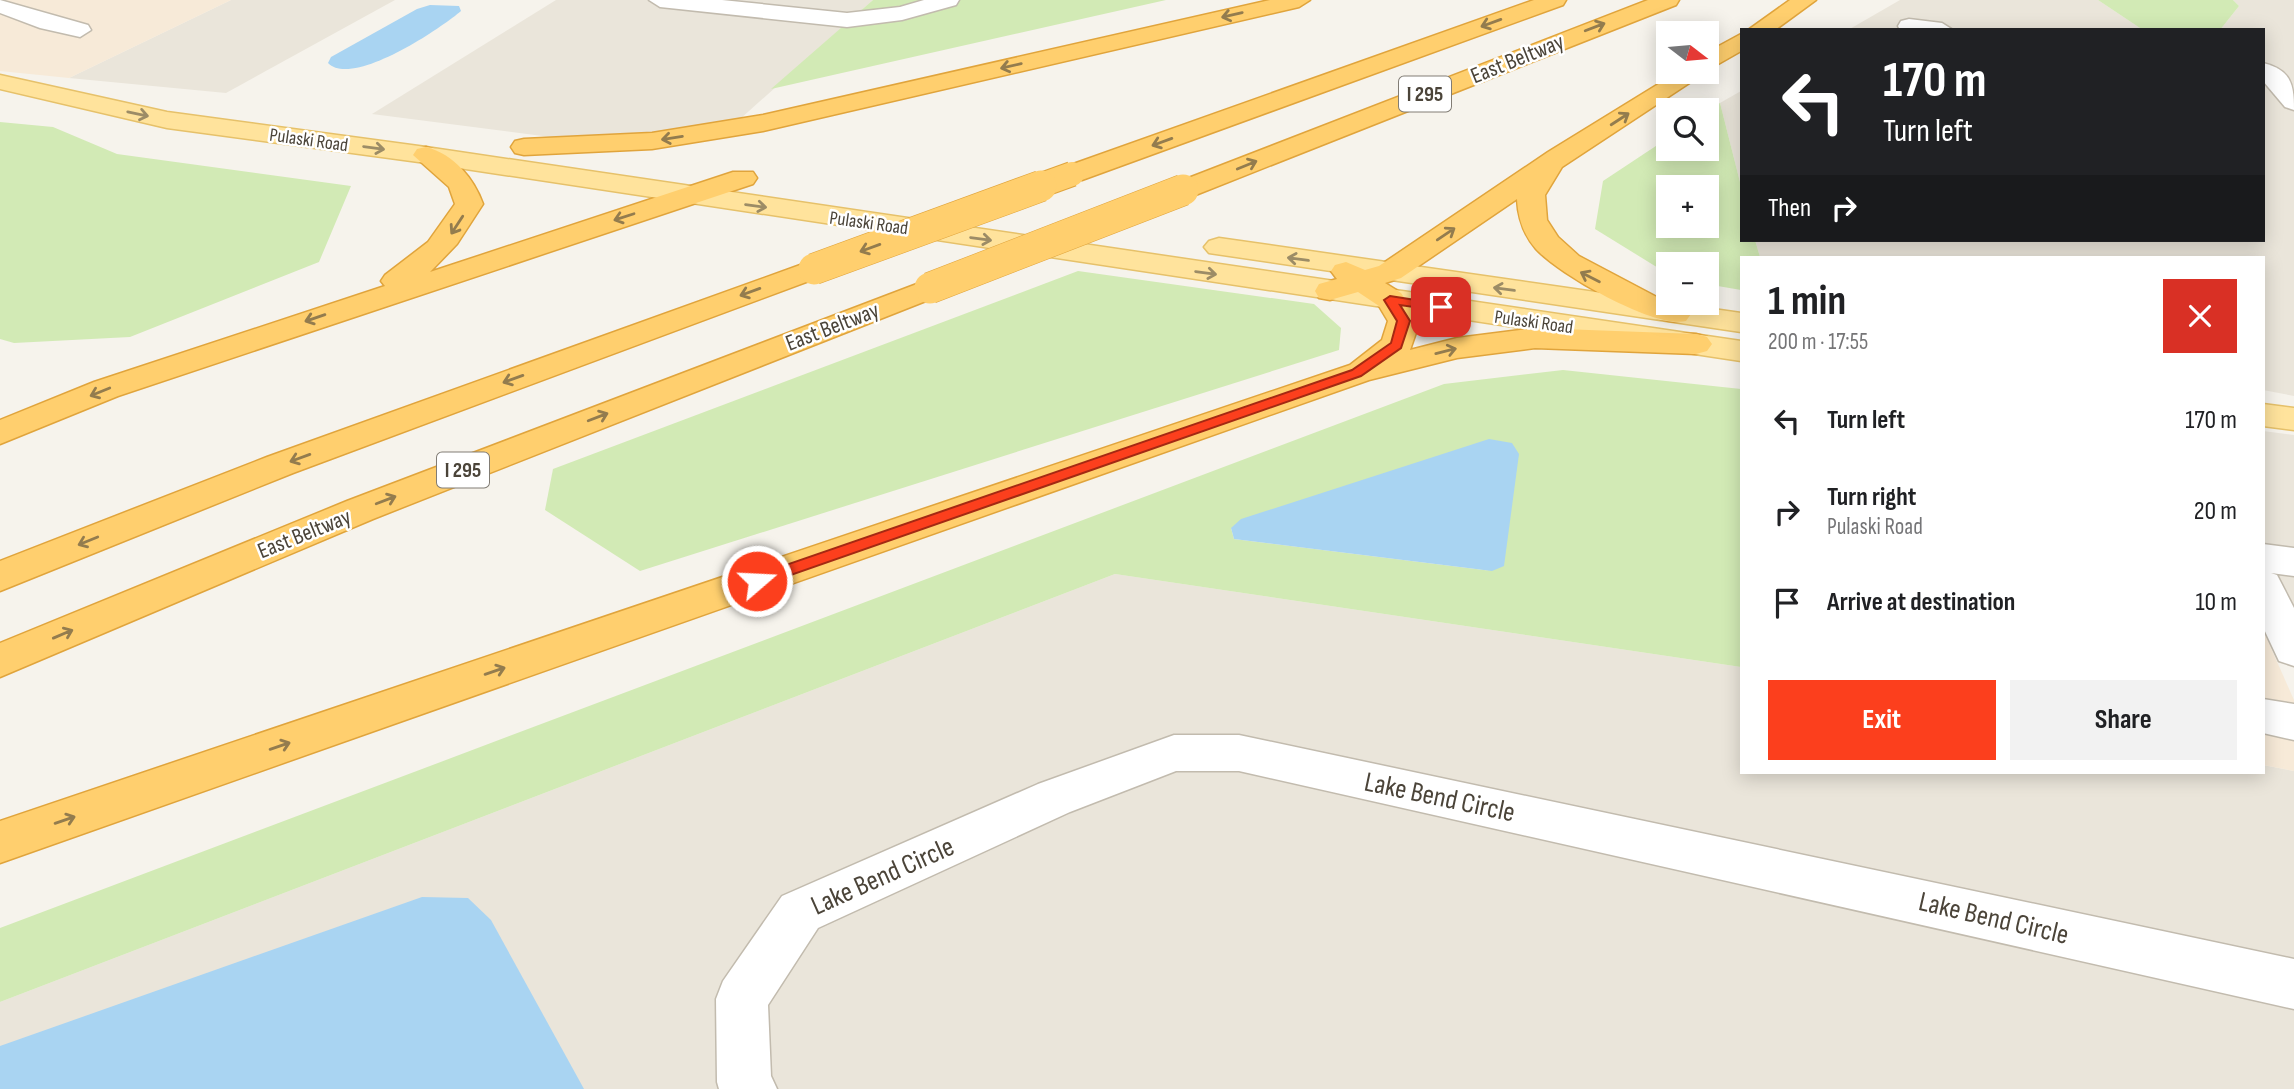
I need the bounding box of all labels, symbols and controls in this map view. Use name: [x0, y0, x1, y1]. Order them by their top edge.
one-way arrow: [1221, 9, 1244, 22]
one-way arrow: [1480, 18, 1502, 30]
one-way arrow: [1584, 20, 1606, 33]
north arrow: [1656, 21, 1718, 84]
map controls: [1656, 21, 1719, 315]
street label: East Beltway: [1467, 28, 1568, 90]
text: 170 m: [1883, 52, 1987, 111]
icon: left: [1768, 56, 1859, 147]
one-way arrow: [1000, 60, 1023, 73]
road number: I 295: [1399, 76, 1451, 112]
button: search: [1656, 98, 1719, 161]
one-way arrow: [126, 108, 149, 122]
one-way arrow: [1610, 112, 1629, 127]
text: Turn left: [1883, 112, 1973, 151]
street label: Pulaski Road: [268, 124, 350, 157]
one-way arrow: [661, 132, 684, 145]
one-way arrow: [1151, 137, 1173, 149]
one-way arrow: [362, 142, 385, 155]
one-way arrow: [1235, 157, 1257, 170]
button: +: [1656, 175, 1719, 238]
icon: right: [1825, 189, 1863, 227]
text: Then: [1768, 193, 1811, 224]
one-way arrow: [744, 199, 767, 212]
street label: Pulaski Road: [828, 207, 910, 240]
one-way arrow: [613, 211, 635, 224]
one-way arrow: [449, 215, 464, 234]
one-way arrow: [1436, 227, 1455, 241]
one-way arrow: [969, 233, 992, 246]
one-way arrow: [859, 243, 881, 256]
one-way arrow: [1287, 252, 1310, 265]
button: −: [1656, 252, 1719, 315]
one-way arrow: [1194, 266, 1217, 279]
one-way arrow: [1581, 269, 1601, 283]
text: 1 min: [1768, 276, 1846, 327]
pin: [1411, 277, 1471, 337]
button: close: [2163, 279, 2237, 353]
one-way arrow: [1493, 282, 1516, 295]
one-way arrow: [739, 287, 761, 300]
icon: arrive: [1422, 288, 1460, 326]
street label: East Beltway: [782, 296, 883, 358]
street label: Pulaski Road: [1493, 306, 1575, 339]
one-way arrow: [304, 313, 326, 325]
text: 200 m · 17:55: [1768, 328, 1868, 356]
one-way arrow: [1435, 344, 1457, 357]
one-way arrow: [503, 374, 525, 387]
one-way arrow: [89, 387, 111, 400]
icon: left: [1768, 402, 1806, 440]
text: Turn left: [1827, 405, 1905, 436]
text: 170 m: [2185, 405, 2237, 436]
one-way arrow: [586, 410, 608, 423]
one-way arrow: [289, 452, 311, 465]
road number: I 295: [437, 452, 489, 488]
text: Turn right: [1827, 482, 1916, 513]
one-way arrow: [374, 492, 396, 505]
icon: right: [1768, 493, 1806, 531]
text: 20 m: [2194, 496, 2237, 527]
street label: East Beltway: [254, 503, 355, 565]
text: Pulaski Road: [1827, 513, 1923, 541]
one-way arrow: [78, 535, 99, 548]
position arrow: [720, 544, 794, 618]
icon: arrive: [1768, 584, 1806, 622]
text: Arrive at destination: [1827, 587, 2015, 618]
text: 10 m: [2195, 587, 2237, 618]
one-way arrow: [51, 627, 73, 640]
one-way arrow: [483, 664, 505, 676]
button: Exit: [1768, 680, 1996, 760]
button: Share: [2010, 680, 2237, 760]
one-way arrow: [268, 739, 290, 751]
street label: Lake Bend Circle: [1361, 765, 1518, 830]
one-way arrow: [53, 813, 75, 825]
street label: Lake Bend Circle: [806, 830, 959, 923]
street label: Lake Bend Circle: [1915, 885, 2072, 952]

